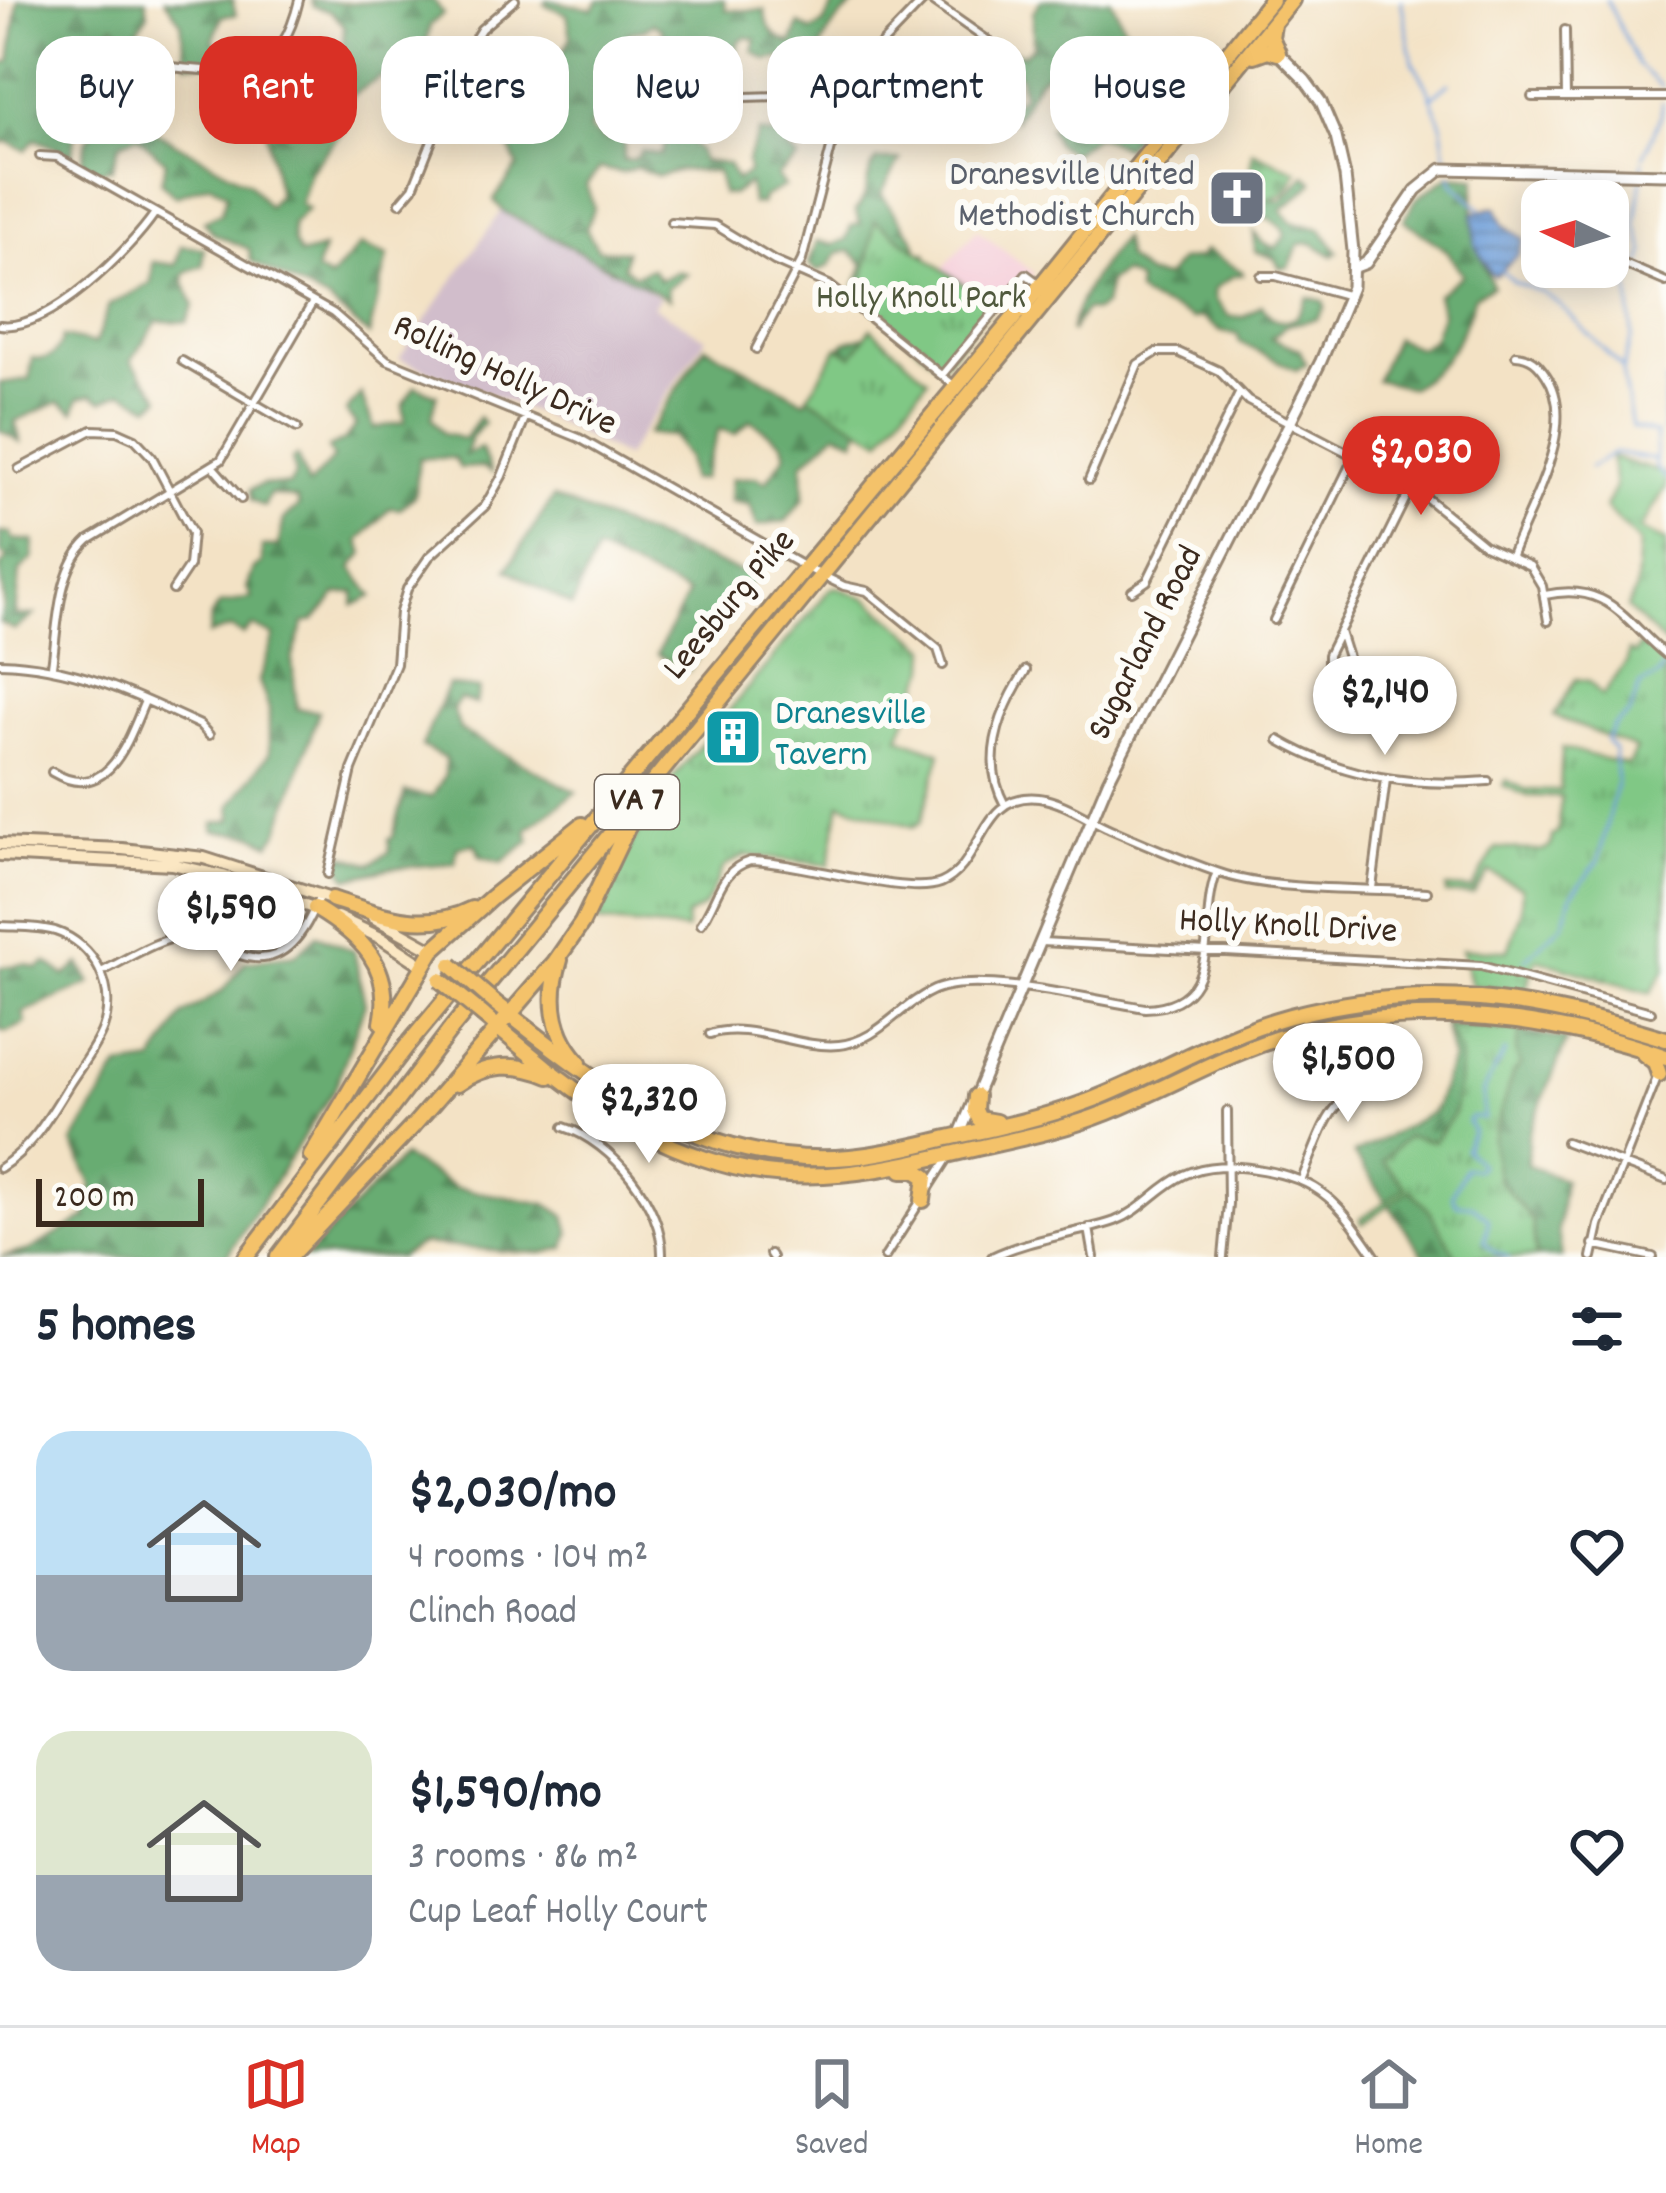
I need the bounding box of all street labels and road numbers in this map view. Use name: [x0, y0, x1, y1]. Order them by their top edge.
street label: Rolling Holly Drive: [383, 302, 625, 452]
street label: Leesburg Pike: [652, 519, 810, 693]
street label: Sugarland Road: [1076, 538, 1218, 750]
road number: VA 7: [595, 775, 679, 829]
street label: Holly Knoll Drive: [1178, 896, 1398, 960]

